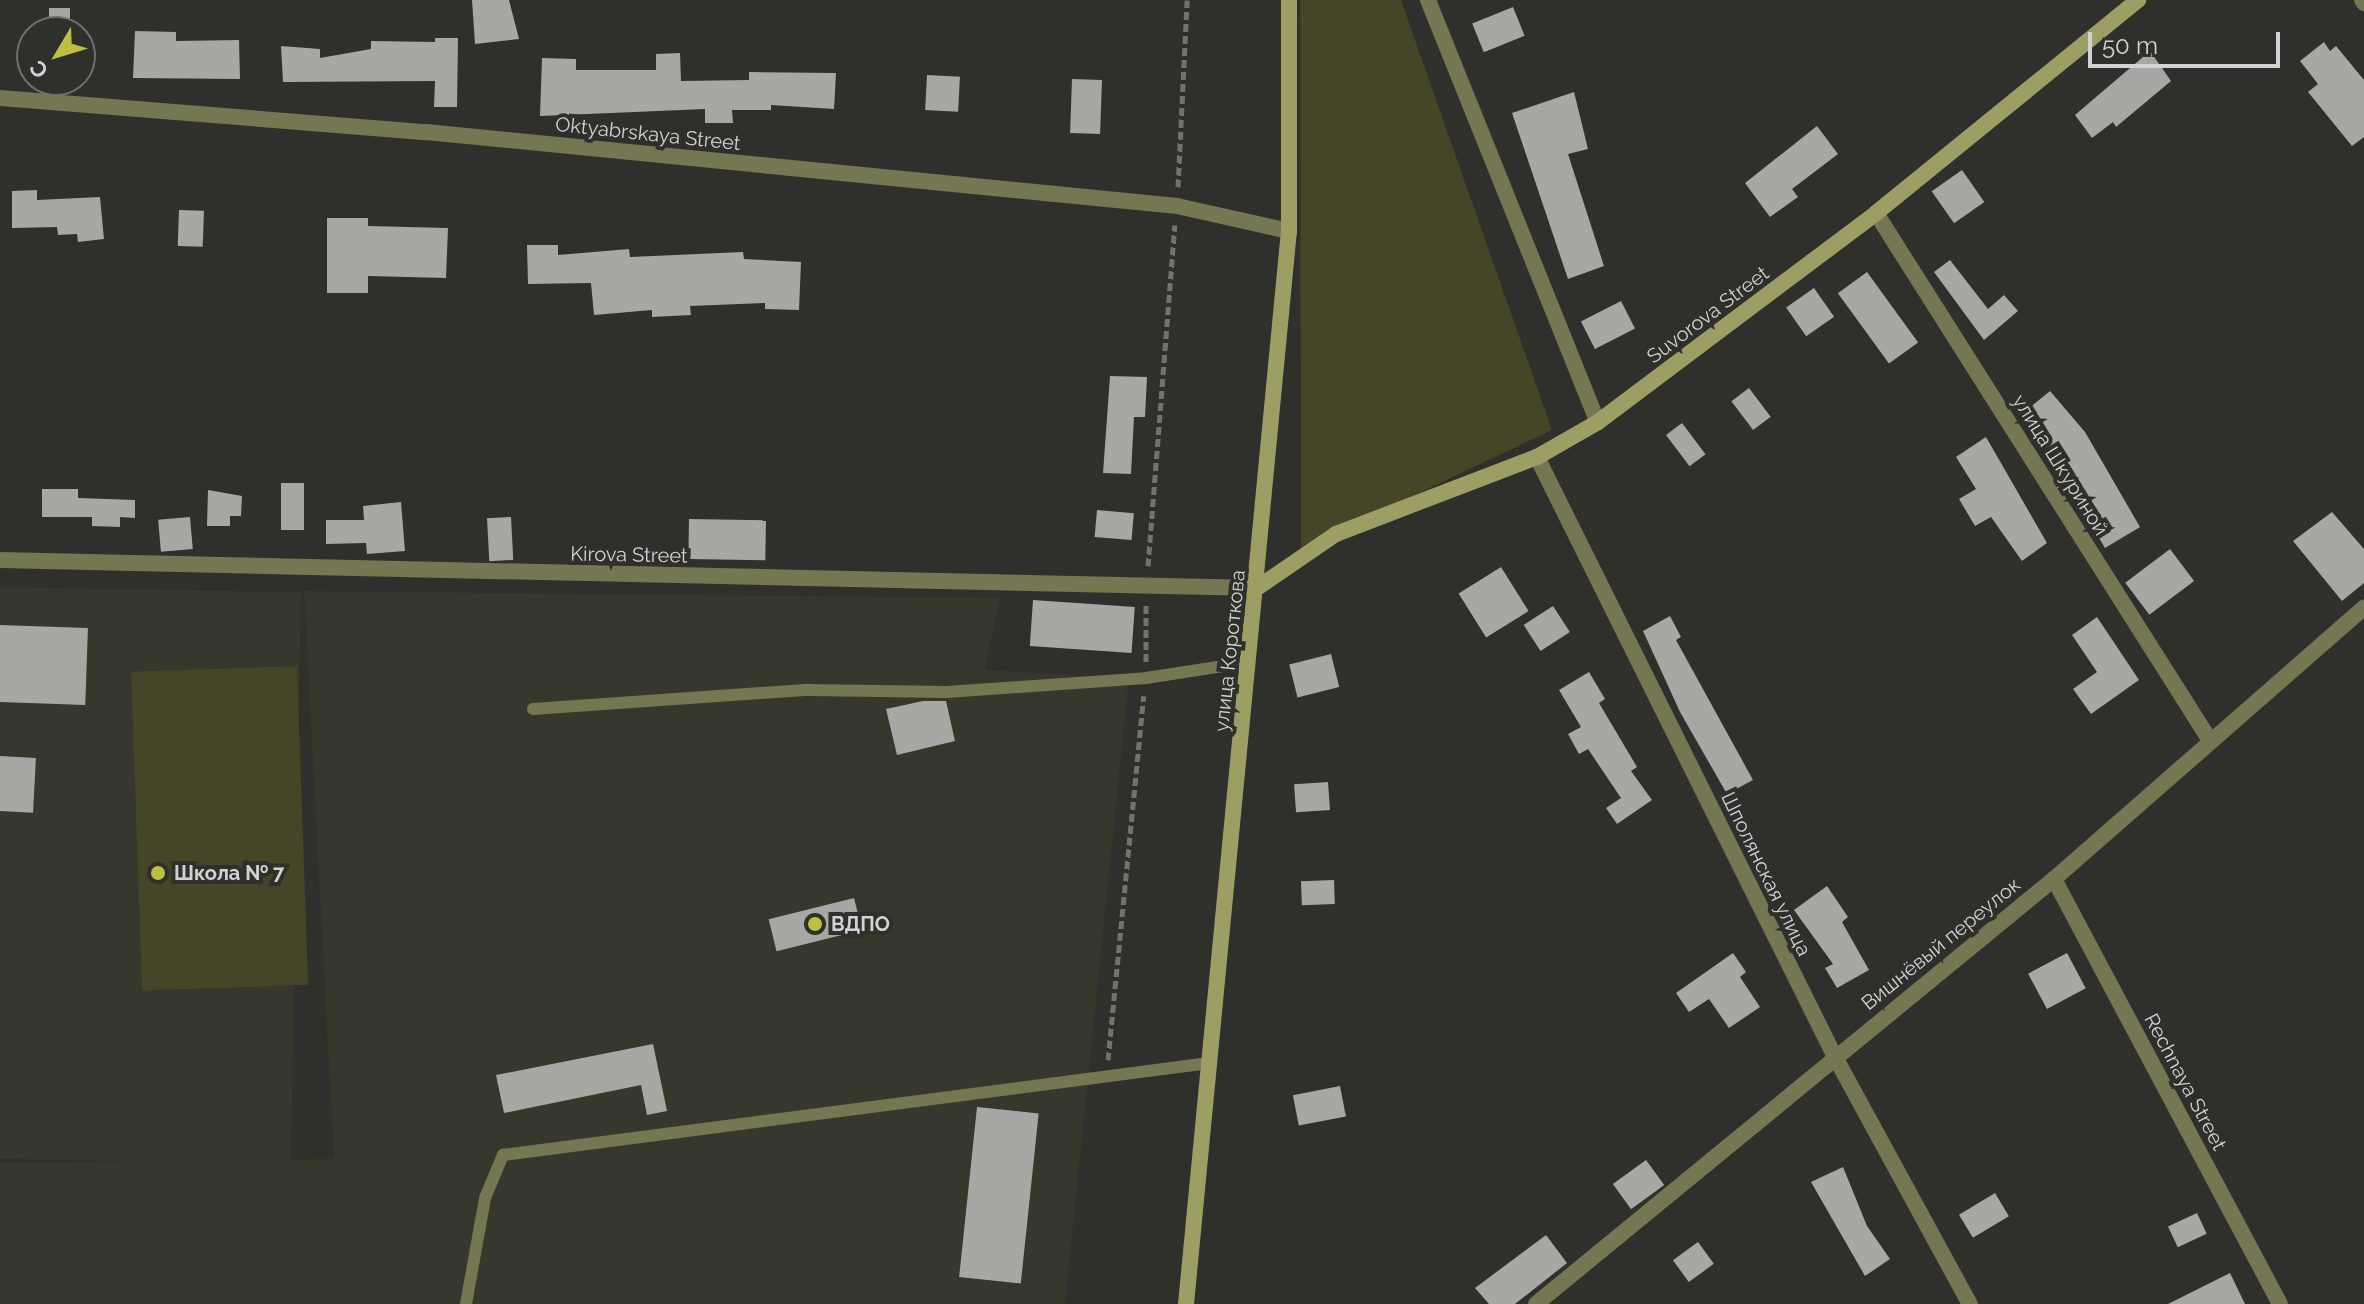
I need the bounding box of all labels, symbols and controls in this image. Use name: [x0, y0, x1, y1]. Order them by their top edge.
north arrow: [16, 16, 96, 96]
scale bar: [2092, 16, 2284, 66]
text: 50 m: [2102, 31, 2158, 60]
text: С: [24, 56, 54, 83]
street label: Oktyabrskaya Street: [554, 112, 742, 156]
street label: Suvorova Street: [1642, 261, 1774, 369]
street label: улица Шкуриной: [2007, 390, 2113, 540]
street label: Kirova Street: [570, 542, 688, 568]
street label: улица Короткова: [1210, 569, 1250, 733]
street label: Шполянская улица: [1716, 788, 1816, 960]
place label: Школа № 7: [174, 861, 284, 885]
marker: Школа № 7: [149, 864, 167, 882]
street label: Вишнёвый переулок: [1857, 873, 2025, 1015]
place label: ВДПО: [831, 912, 890, 936]
marker: ВДПО: [806, 915, 824, 933]
street label: Rechnaya Street: [2139, 1010, 2231, 1154]

